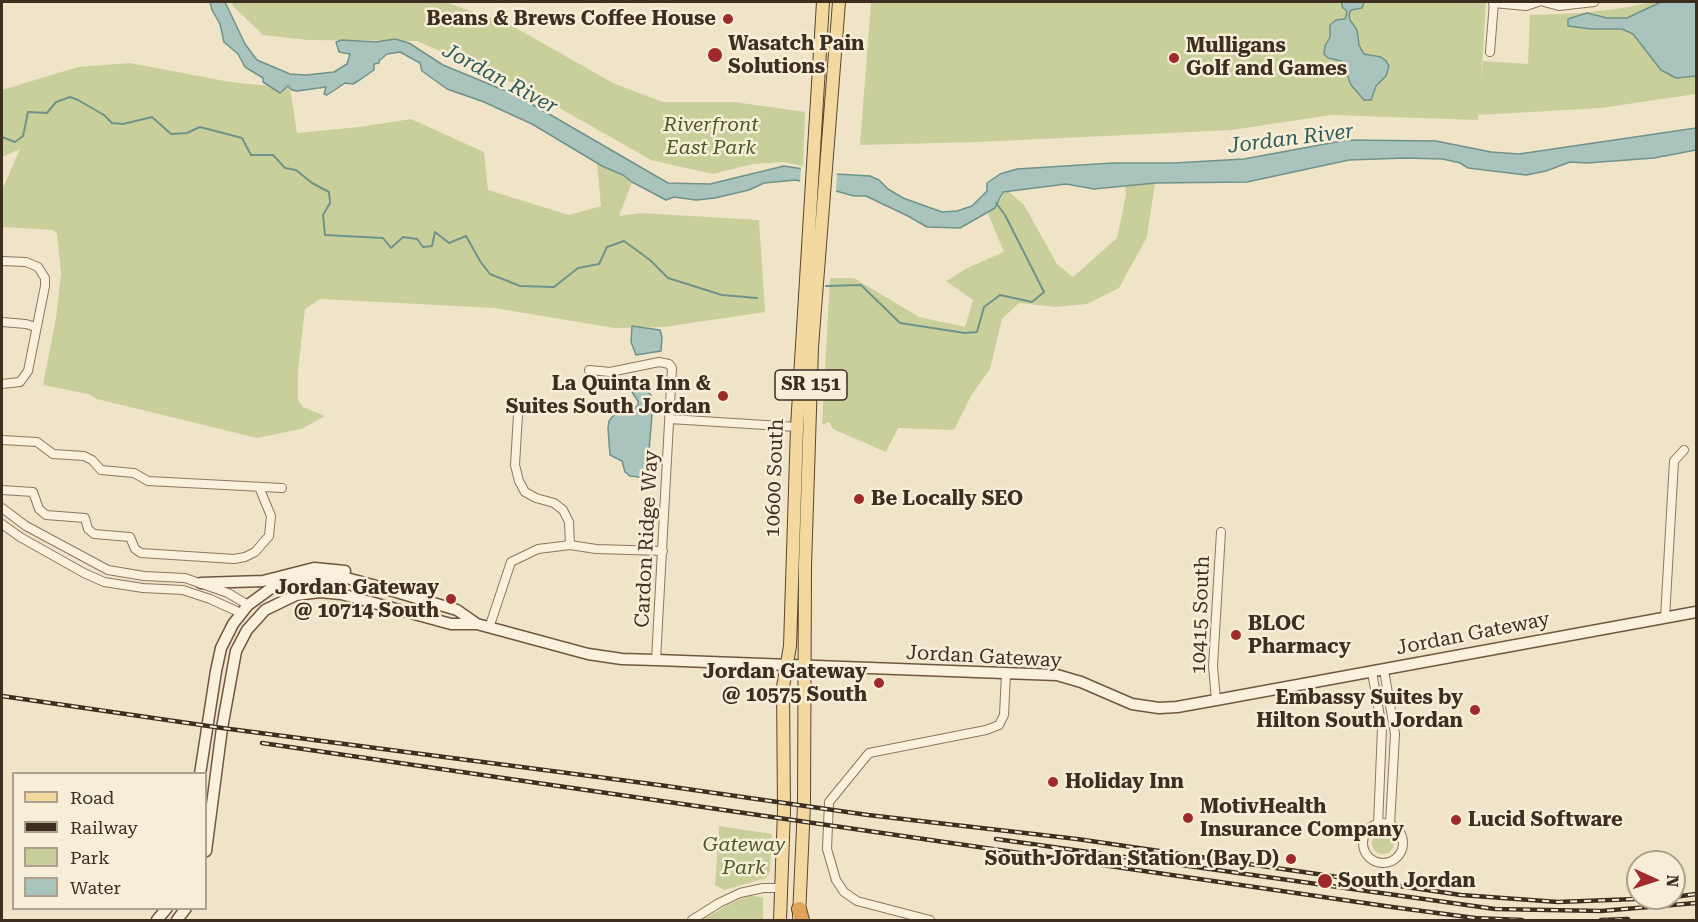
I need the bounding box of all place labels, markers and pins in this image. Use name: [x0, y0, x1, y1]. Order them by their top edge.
place label: Beans & Brews Coffee House: [426, 7, 716, 31]
marker: Beans & Brews Coffee House: [721, 12, 735, 26]
place label: Wasatch Pain Solutions: [728, 32, 865, 79]
place label: Mulligans Golf and Games: [1186, 34, 1347, 81]
marker: Wasatch Pain Solutions: [706, 46, 724, 64]
marker: Mulligans Golf and Games: [1167, 51, 1181, 65]
place label: La Quinta Inn & Suites South Jordan: [506, 372, 711, 419]
marker: La Quinta Inn & Suites South Jordan: [716, 389, 730, 403]
place label: Be Locally SEO: [871, 487, 1023, 511]
marker: Be Locally SEO: [852, 492, 866, 506]
place label: Jordan Gateway @ 10714 South: [275, 576, 439, 623]
marker: Jordan Gateway @ 10714 South: [444, 592, 458, 606]
place label: BLOC Pharmacy: [1248, 612, 1351, 659]
marker: BLOC Pharmacy: [1229, 628, 1243, 642]
place label: Jordan Gateway @ 10575 South: [703, 660, 867, 707]
marker: Jordan Gateway @ 10575 South: [872, 676, 886, 690]
place label: Embassy Suites by Hilton South Jordan: [1256, 686, 1463, 733]
marker: Embassy Suites by Hilton South Jordan: [1468, 703, 1482, 717]
place label: Holiday Inn: [1065, 770, 1184, 794]
marker: Holiday Inn: [1046, 775, 1060, 789]
place label: MotivHealth Insurance Company: [1200, 795, 1404, 842]
place label: Lucid Software: [1468, 808, 1623, 832]
marker: MotivHealth Insurance Company: [1181, 811, 1195, 825]
marker: Lucid Software: [1449, 813, 1463, 827]
place label: South Jordan Station (Bay D): [985, 847, 1279, 871]
marker: South Jordan Station (Bay D): [1284, 852, 1298, 866]
place label: South Jordan: [1338, 869, 1476, 893]
marker: South Jordan: [1316, 872, 1334, 890]

